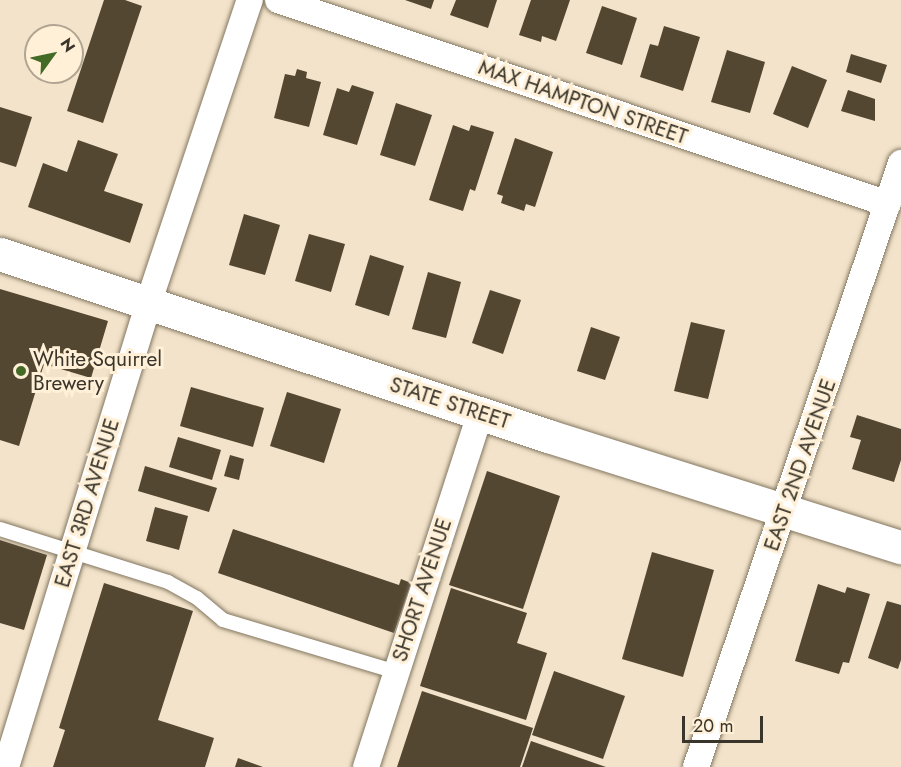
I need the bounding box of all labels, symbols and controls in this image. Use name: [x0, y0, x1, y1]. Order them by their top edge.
north arrow: [24, 24, 84, 84]
text: N: [55, 33, 81, 57]
street label: MAX HAMPTON STREET: [475, 54, 691, 150]
place label: White Squirrel Brewery: [33, 346, 162, 396]
marker: White Squirrel Brewery: [14, 364, 28, 378]
street label: STATE STREET: [387, 372, 513, 434]
street label: EAST 2ND AVENUE: [759, 376, 841, 554]
street label: EAST 3RD AVENUE: [49, 416, 125, 590]
street label: SHORT AVENUE: [387, 515, 457, 665]
scale bar: [685, 704, 766, 742]
text: 20 m: [693, 713, 733, 739]

